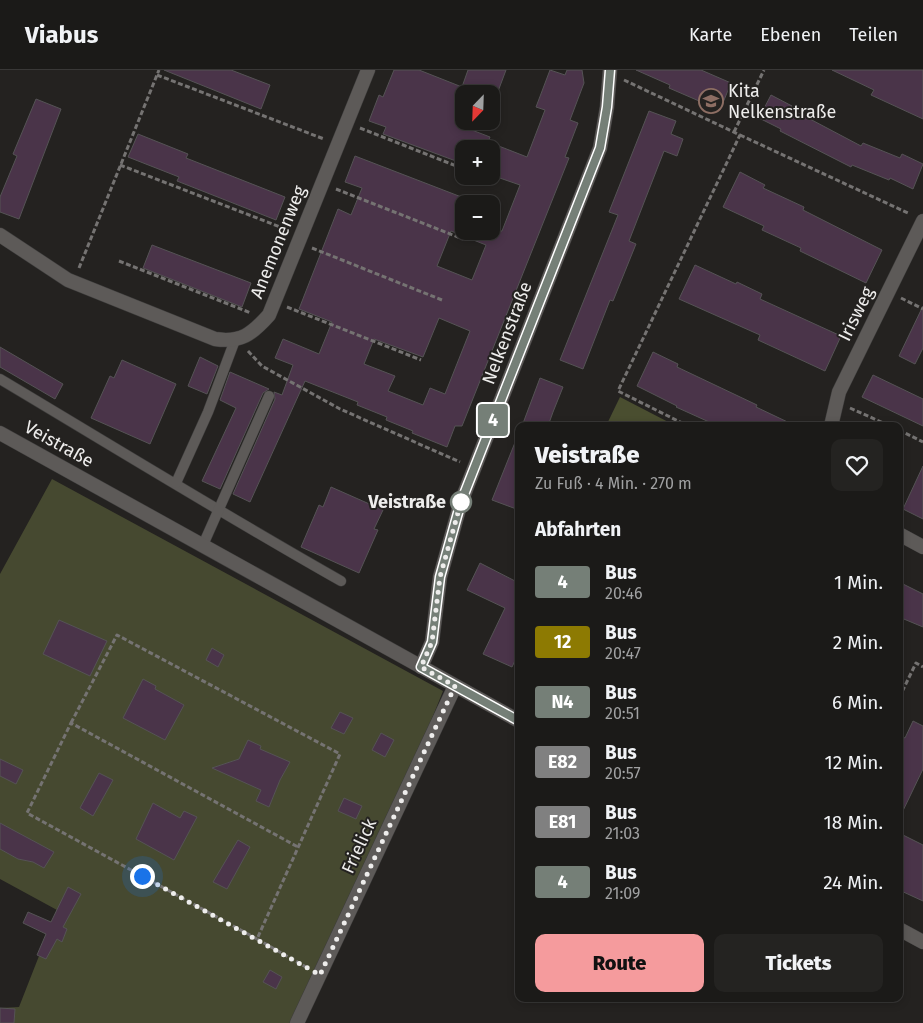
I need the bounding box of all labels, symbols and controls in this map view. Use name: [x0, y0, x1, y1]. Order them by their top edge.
text: Viabus: [25, 21, 98, 49]
text: Karte: [689, 24, 732, 46]
text: Ebenen: [760, 24, 821, 46]
text: Teilen: [849, 24, 898, 46]
place label: Kita Nelkenstraße: [728, 80, 836, 123]
north arrow: [455, 85, 500, 130]
map controls: [455, 85, 500, 240]
school or university icon: Kita Nelkenstraße: [698, 88, 724, 114]
button: +: [455, 140, 500, 185]
street label: Anemonenweg: [245, 182, 311, 302]
button: −: [455, 195, 500, 240]
street label: Nelkenstraße: [477, 279, 537, 387]
street label: Irisweg: [833, 283, 879, 345]
line badge: 4: [477, 404, 509, 436]
text: 4: [488, 409, 498, 431]
street label: Veistraße: [20, 416, 98, 472]
button: heart: [831, 439, 883, 491]
text: Veistraße: [535, 441, 639, 469]
text: Zu Fuß · 4 Min. · 270 m: [535, 474, 692, 493]
place label: Veistraße: [367, 491, 446, 513]
marker: Veistraße: [450, 491, 472, 513]
text: Abfahrten: [535, 518, 621, 541]
text: Bus: [605, 561, 637, 584]
text: 4: [557, 571, 568, 593]
text: 1 Min.: [834, 571, 883, 594]
text: 20:46: [605, 584, 643, 603]
text: Bus: [605, 621, 637, 644]
text: 12: [554, 631, 571, 653]
text: 2 Min.: [833, 631, 883, 654]
text: 20:47: [605, 644, 641, 663]
text: Bus: [605, 681, 637, 704]
text: N4: [551, 691, 574, 713]
text: 6 Min.: [832, 691, 883, 714]
text: 20:51: [605, 704, 640, 723]
text: Bus: [605, 741, 637, 764]
text: E82: [548, 751, 577, 773]
text: 12 Min.: [824, 751, 883, 774]
text: 20:57: [605, 764, 641, 783]
text: Bus: [605, 801, 637, 824]
text: E81: [549, 811, 576, 833]
text: 18 Min.: [823, 811, 883, 834]
street label: Frielick: [337, 814, 382, 877]
text: 21:03: [605, 824, 640, 843]
text: Bus: [605, 861, 637, 884]
your location: [130, 864, 155, 889]
text: 4: [557, 871, 568, 893]
text: 24 Min.: [823, 871, 883, 894]
text: 21:09: [605, 884, 640, 903]
button: Route: [535, 934, 704, 992]
button: Tickets: [714, 934, 883, 992]

